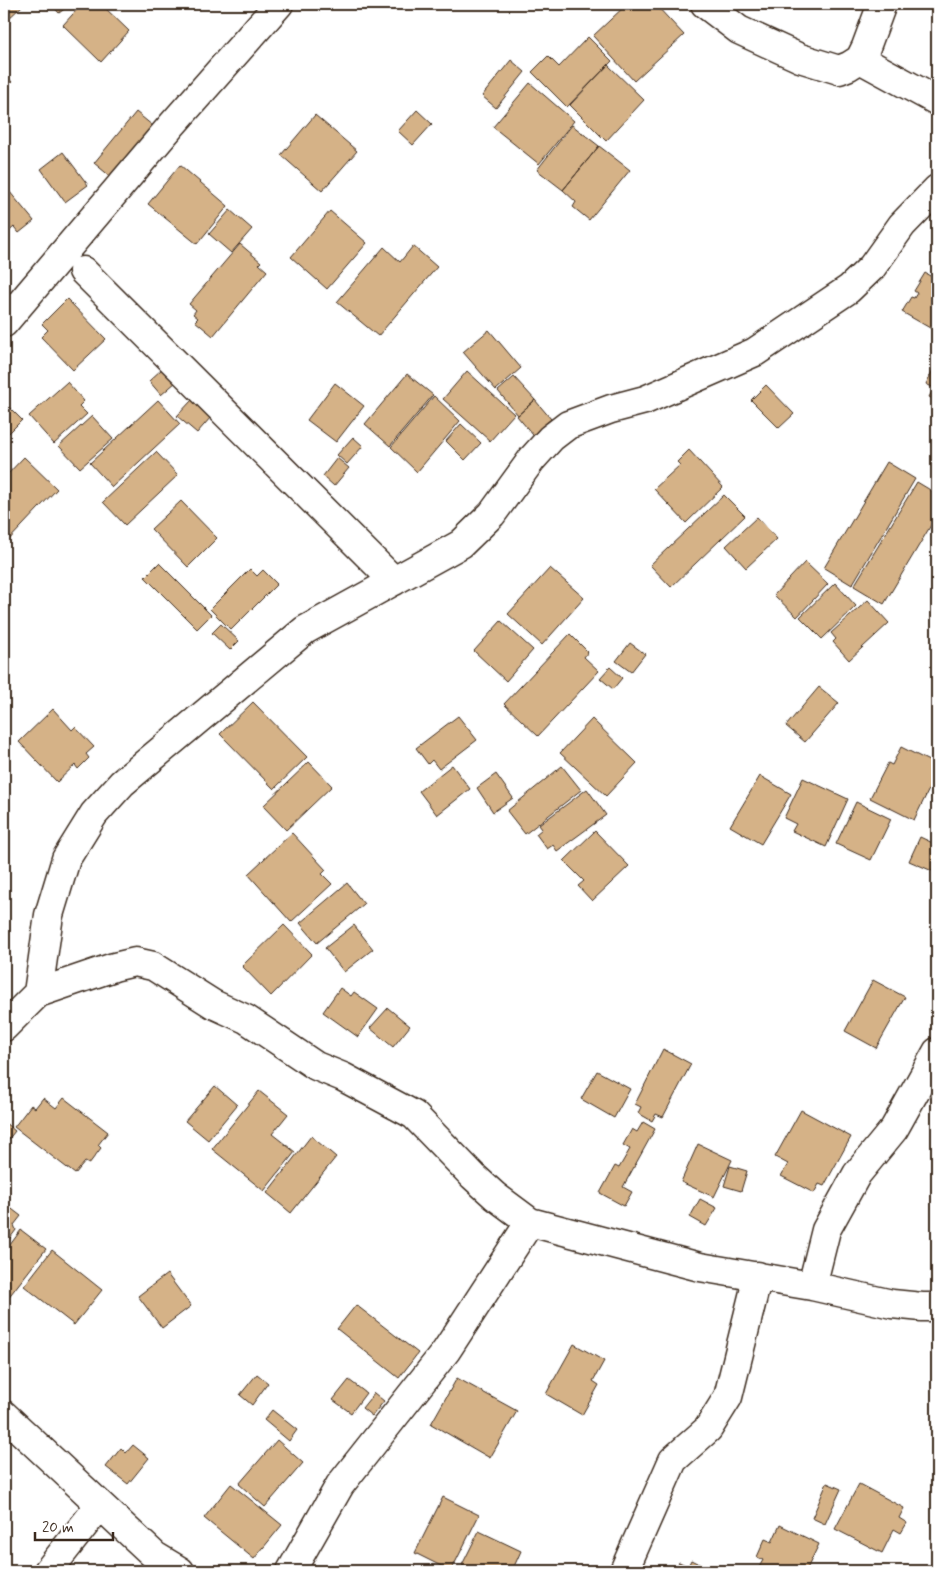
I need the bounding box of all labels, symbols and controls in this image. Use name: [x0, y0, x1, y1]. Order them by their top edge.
scale bar: [35, 1510, 112, 1542]
text: 20 m: [42, 1518, 74, 1538]

